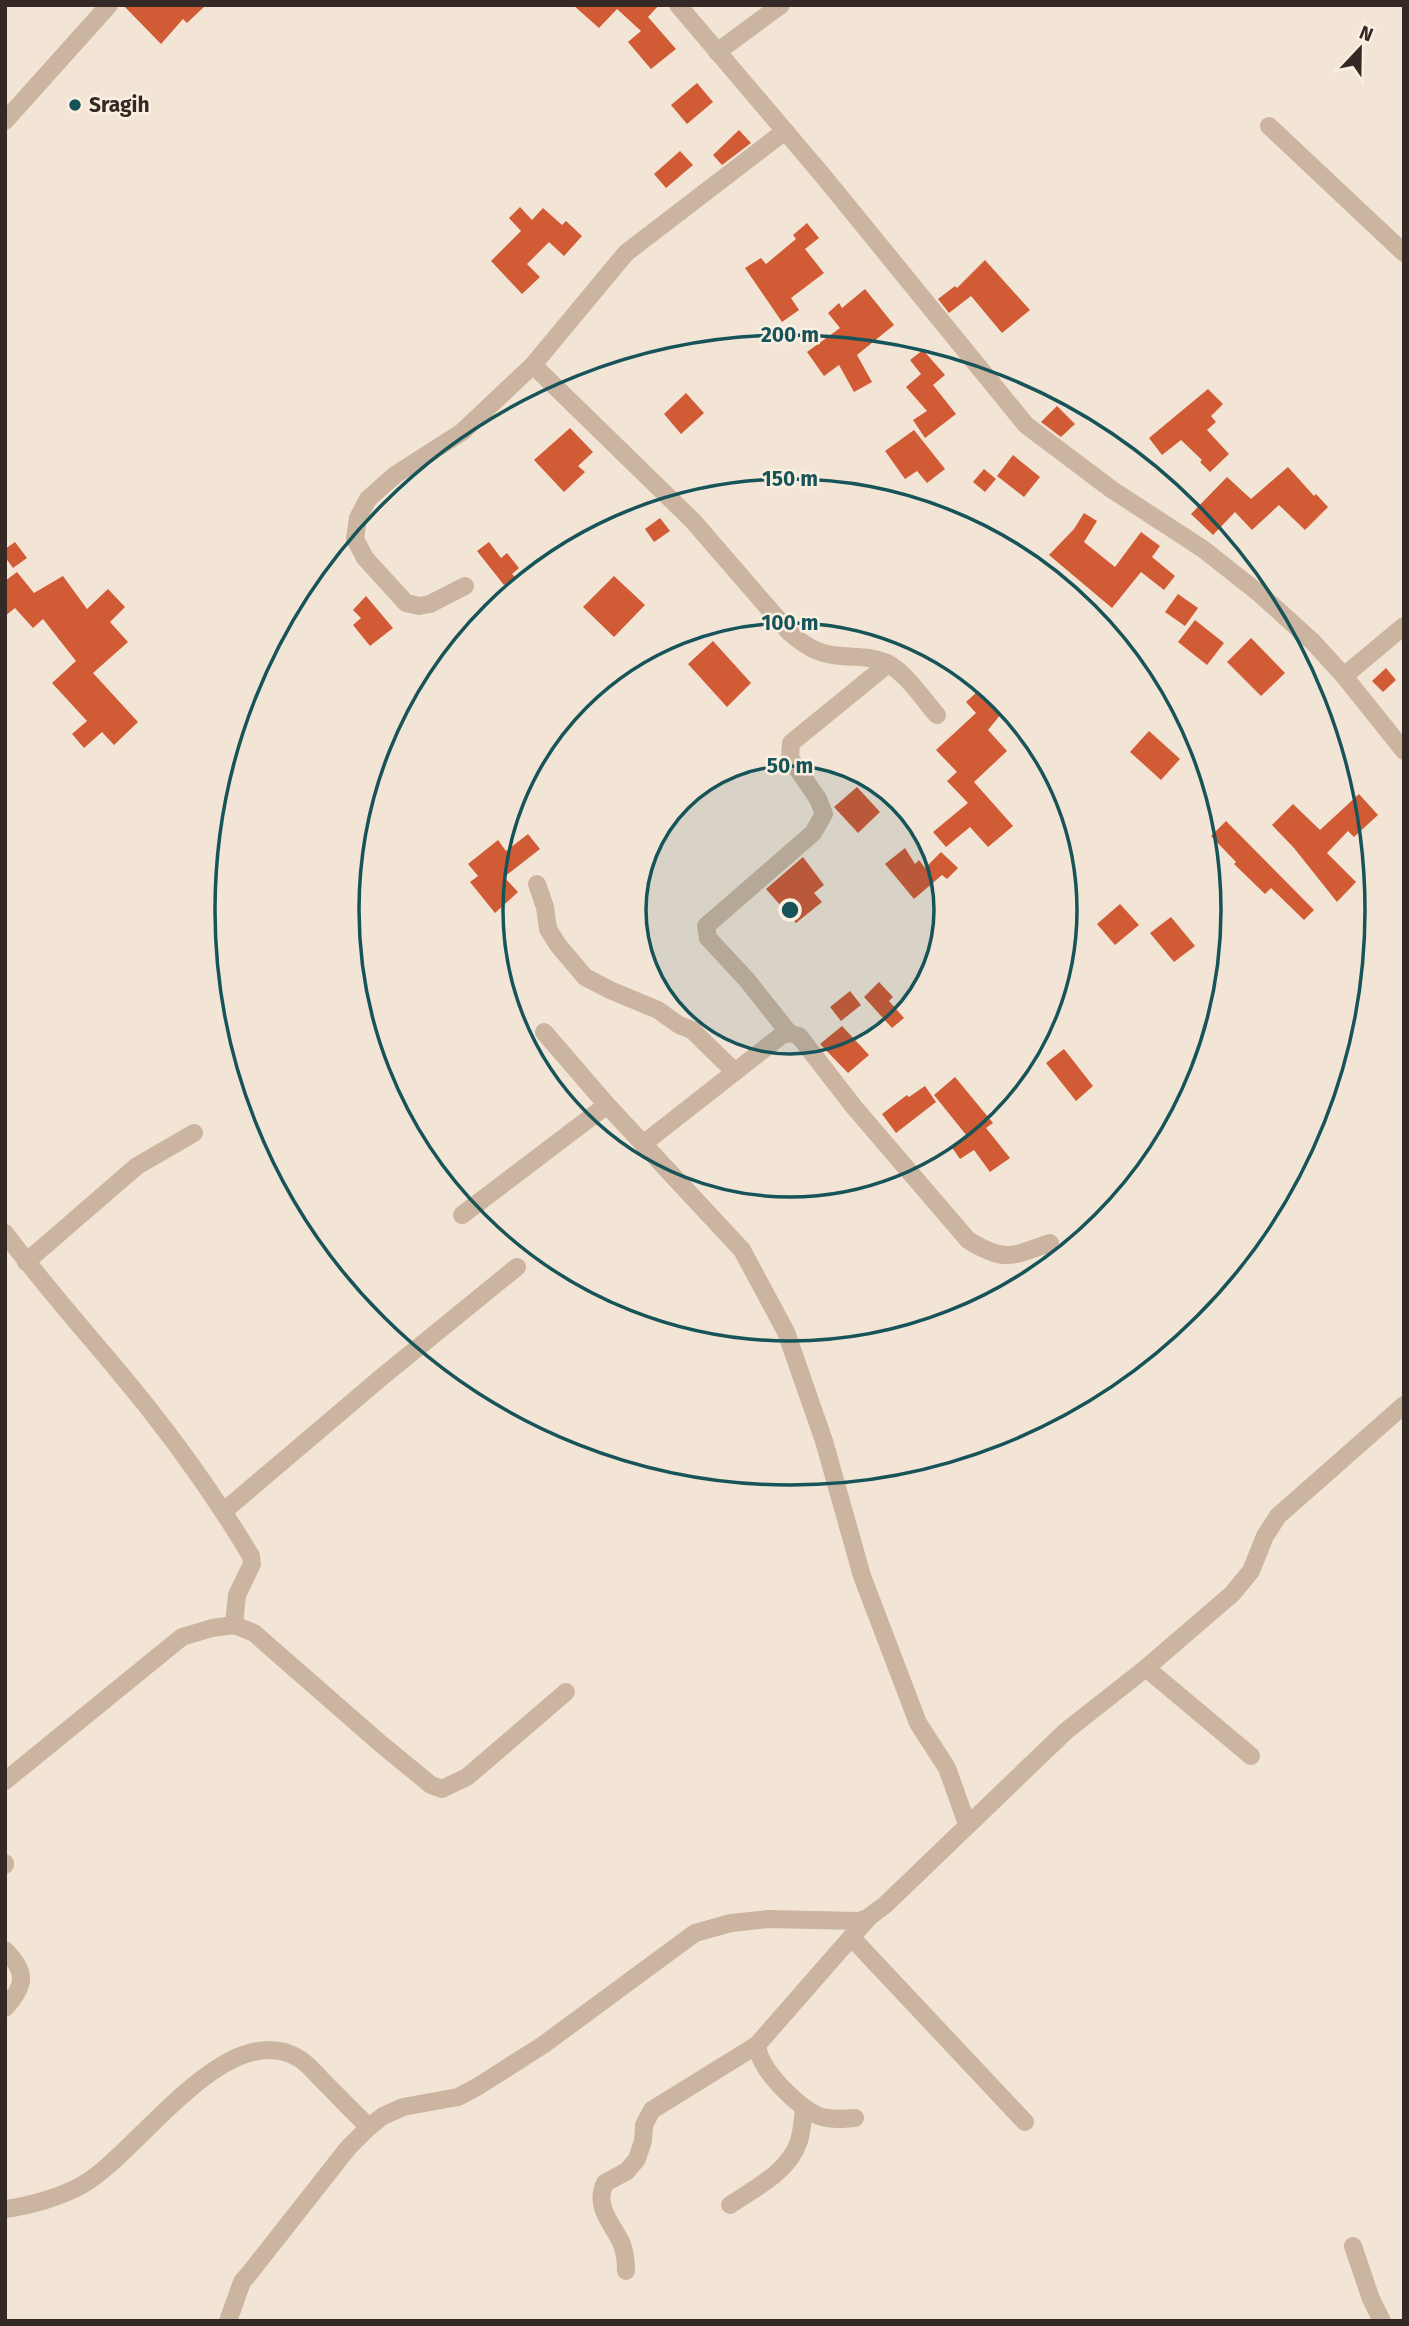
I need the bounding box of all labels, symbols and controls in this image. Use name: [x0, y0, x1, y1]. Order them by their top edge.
north arrow: [1325, 14, 1395, 84]
text: N: [1356, 21, 1376, 47]
place label: Sragih: [89, 92, 150, 118]
marker: Sragih: [67, 97, 83, 113]
text: 200 m: [761, 322, 819, 348]
text: 150 m: [762, 466, 818, 492]
text: 100 m: [761, 610, 819, 636]
text: 50 m: [767, 753, 813, 779]
centre of rings: [778, 898, 802, 922]

